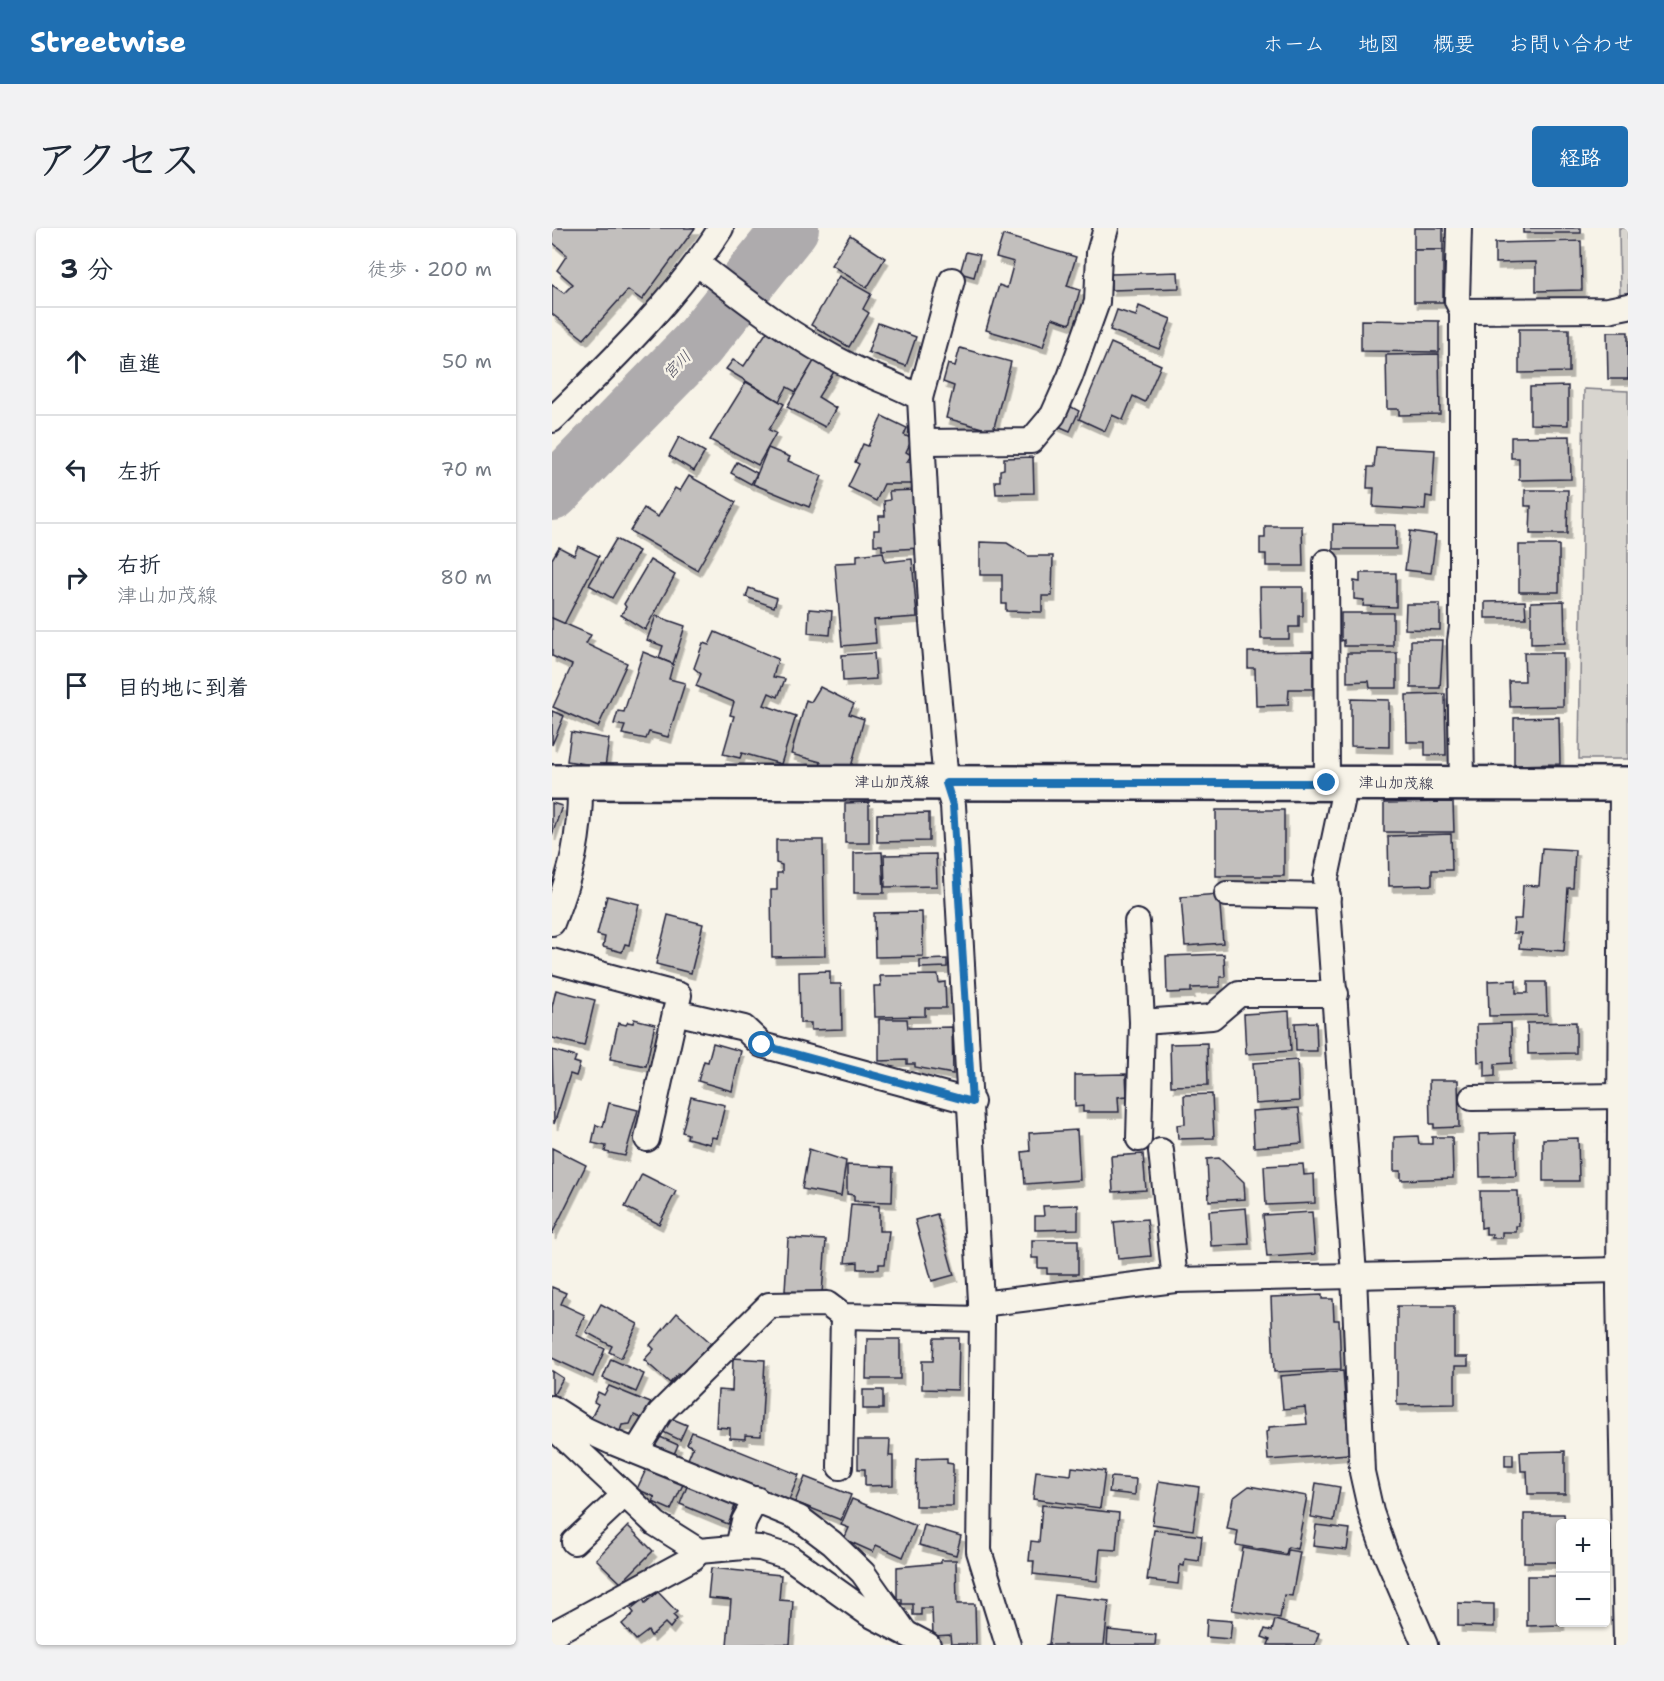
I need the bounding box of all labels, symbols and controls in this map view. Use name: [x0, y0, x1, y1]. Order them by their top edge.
text: Streetwise: [30, 23, 186, 61]
text: ホーム: [1263, 30, 1325, 58]
text: 地図: [1358, 30, 1400, 58]
text: 概要: [1433, 30, 1475, 58]
text: お問い合わせ: [1508, 30, 1634, 58]
button: 経路: [1532, 126, 1628, 187]
text: アクセス: [36, 131, 201, 187]
text: 3 分: [60, 251, 113, 286]
text: 徒歩 · 200 m: [367, 256, 492, 282]
icon: ahead: [60, 345, 93, 378]
water label: 宮川: [658, 346, 696, 384]
text: 50 m: [442, 348, 492, 374]
text: 直進: [117, 349, 161, 378]
icon: left: [60, 453, 93, 486]
text: 70 m: [440, 456, 492, 482]
text: 左折: [117, 457, 161, 486]
text: 右折: [117, 550, 161, 579]
icon: right: [60, 561, 93, 594]
text: 80 m: [440, 564, 492, 590]
text: 津山加茂線: [117, 582, 217, 608]
icon: arrive: [60, 669, 93, 702]
text: 目的地に到着: [117, 673, 249, 702]
route end: [1313, 769, 1339, 795]
street label: 津山加茂線: [854, 772, 930, 792]
street label: 津山加茂線: [1358, 772, 1434, 794]
route start: [748, 1031, 774, 1057]
map controls: [1556, 1519, 1610, 1627]
button: +: [1556, 1519, 1610, 1573]
button: −: [1556, 1573, 1610, 1627]

